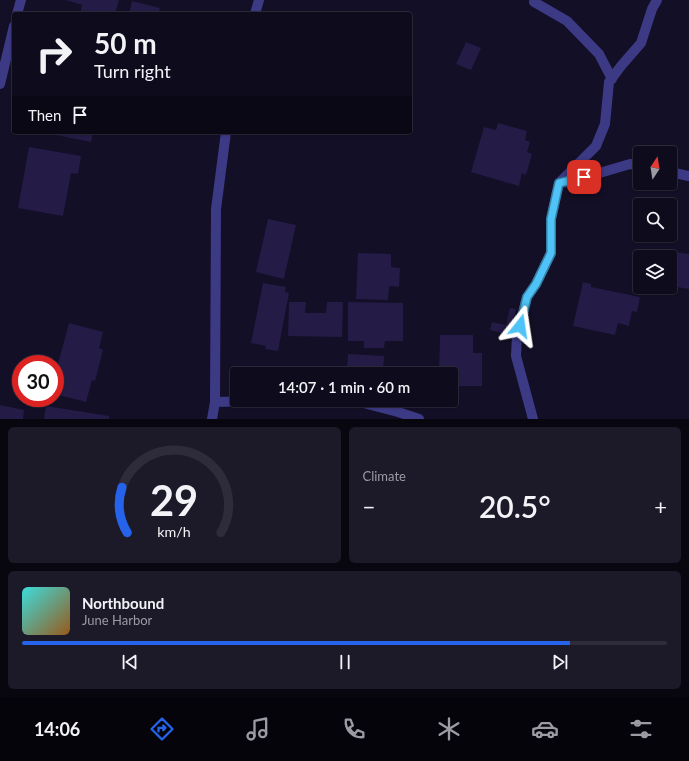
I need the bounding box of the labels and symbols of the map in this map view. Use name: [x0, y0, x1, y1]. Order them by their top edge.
north arrow: [633, 146, 677, 190]
pin: [567, 160, 601, 194]
position arrow: [499, 305, 541, 347]
speed limit sign: 30: [12, 355, 64, 407]

